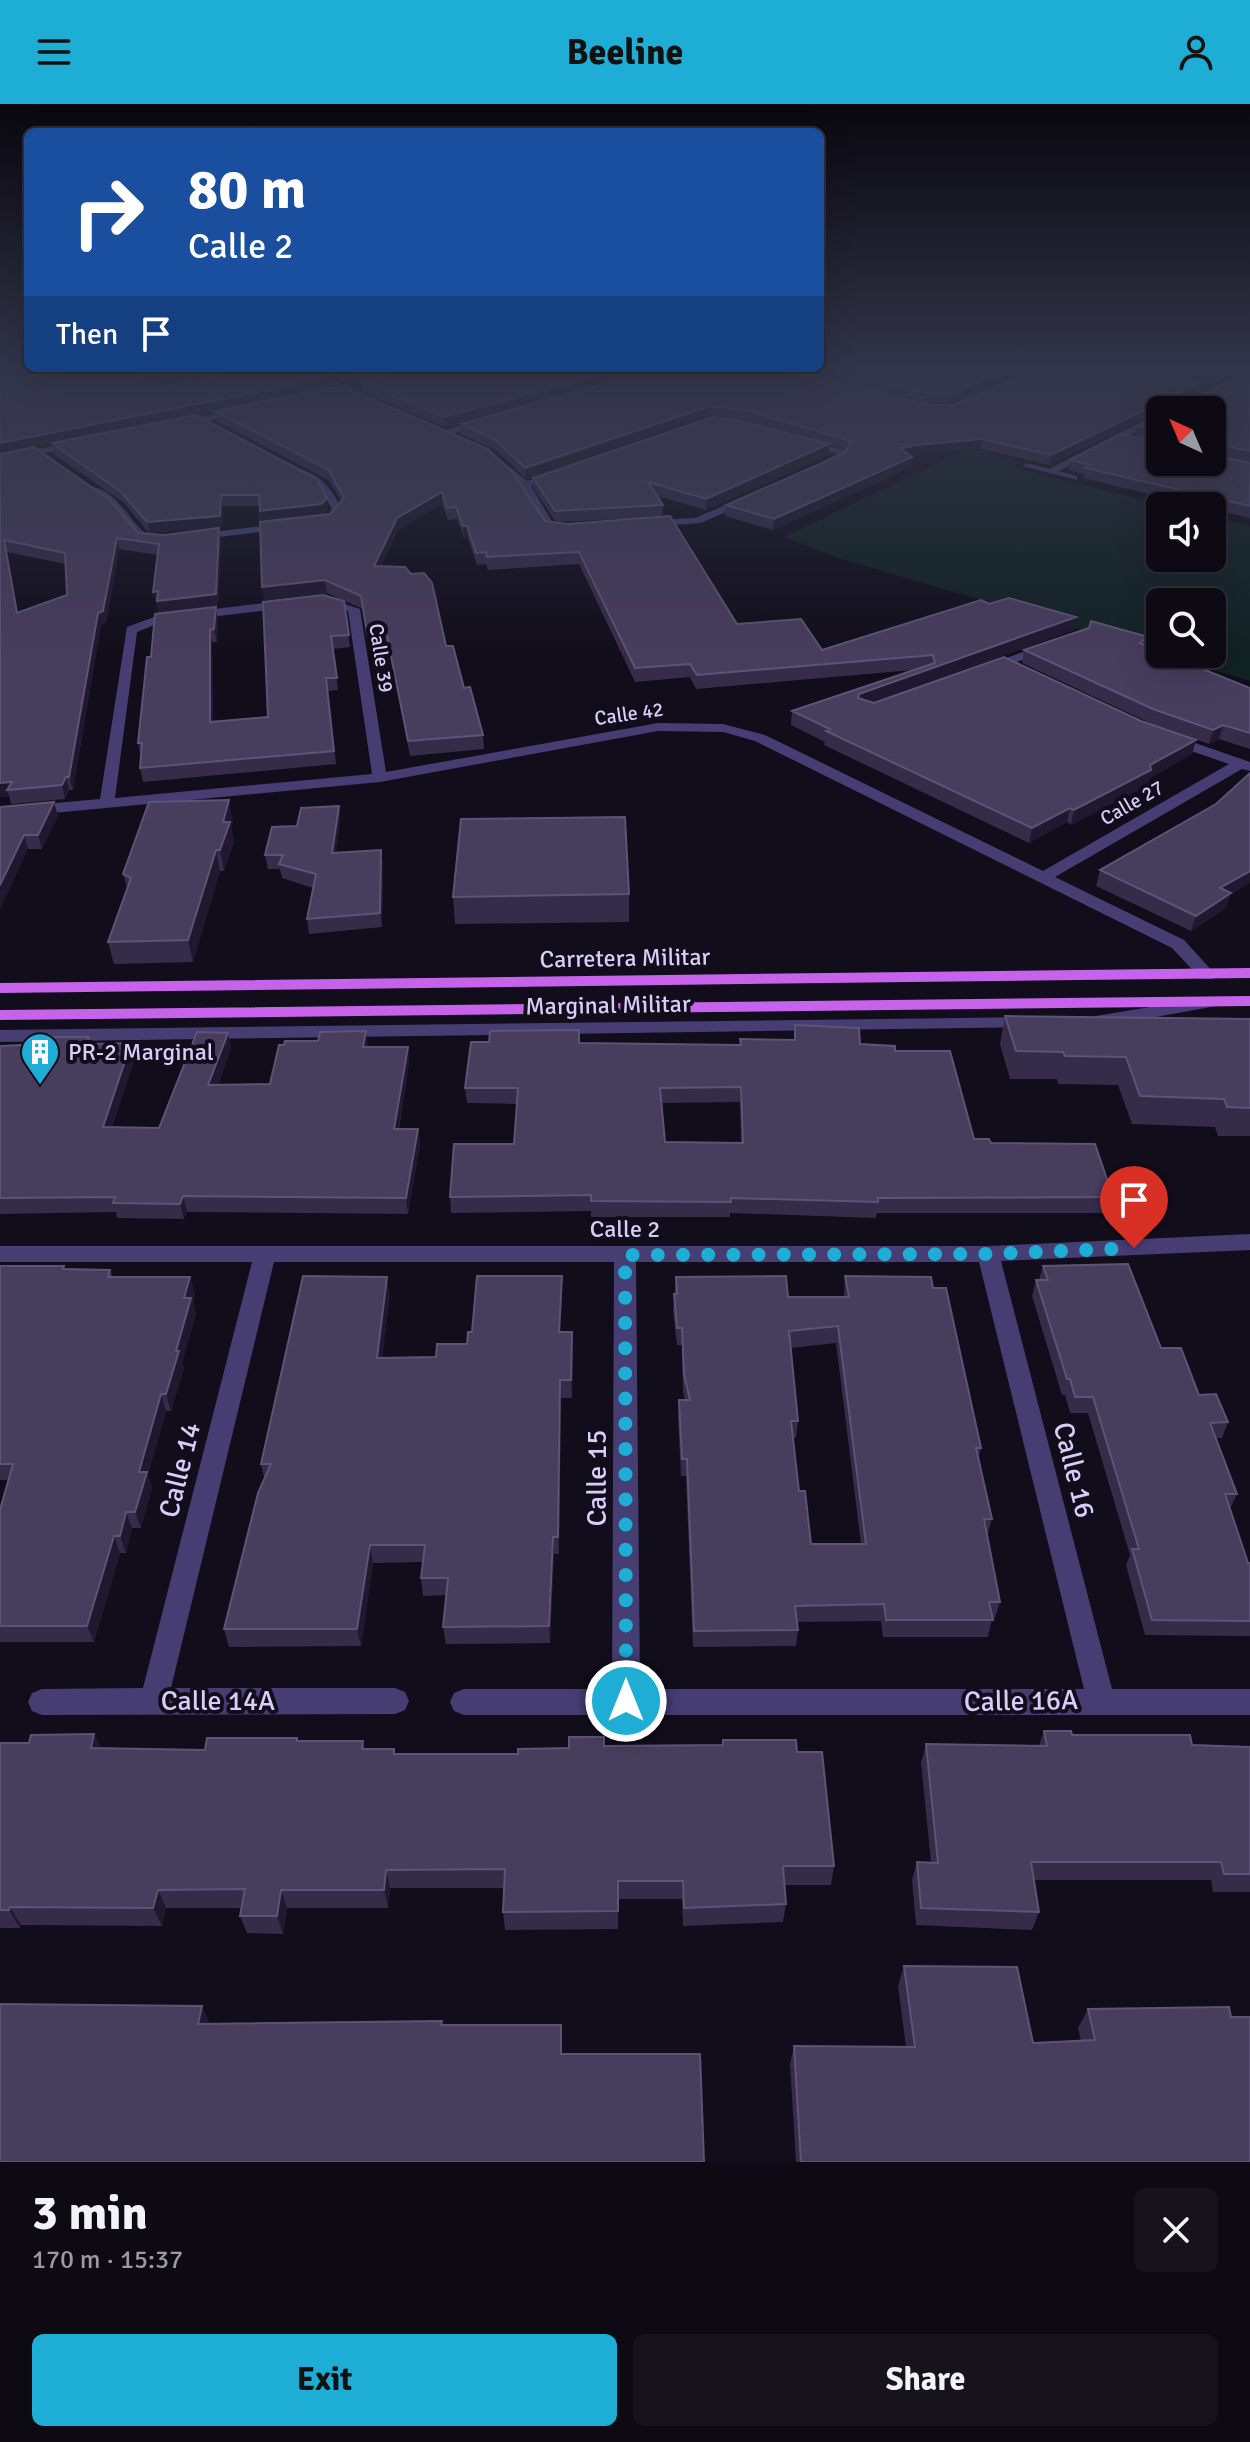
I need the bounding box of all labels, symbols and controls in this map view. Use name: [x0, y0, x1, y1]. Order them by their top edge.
icon: menu: [32, 30, 76, 74]
text: Beeline: [567, 30, 683, 75]
icon: person: [1174, 30, 1218, 74]
text: 80 m: [188, 155, 306, 224]
icon: right: [56, 160, 160, 264]
text: Calle 2: [188, 224, 294, 269]
icon: arrive: [134, 312, 178, 356]
text: Then: [56, 316, 118, 353]
north arrow: [1146, 396, 1226, 476]
map controls: [1146, 396, 1226, 668]
button: sound: [1146, 492, 1226, 572]
button: search: [1146, 588, 1226, 668]
street label: Calle 39: [363, 622, 399, 694]
street label: Calle 42: [593, 697, 665, 731]
street label: Calle 27: [1096, 775, 1168, 831]
street label: Carretera Militar: [539, 942, 711, 974]
street label: Marginal Militar: [525, 989, 691, 1021]
building icon: PR-2 Marginal: [19, 1031, 61, 1086]
place label: PR-2 Marginal: [68, 1037, 214, 1067]
pin: [1100, 1166, 1168, 1248]
icon: arrive: [1112, 1178, 1156, 1222]
street label: Calle 2: [590, 1214, 660, 1244]
street label: Calle 14: [152, 1419, 208, 1521]
street label: Calle 16: [1046, 1419, 1102, 1521]
street label: Calle 15: [580, 1429, 614, 1527]
position arrow: [584, 1659, 668, 1743]
street label: Calle 16A: [964, 1683, 1078, 1719]
street label: Calle 14A: [161, 1684, 275, 1718]
text: 3 min: [32, 2184, 148, 2243]
button: close: [1134, 2188, 1218, 2272]
text: 170 m · 15:37: [32, 2244, 183, 2276]
button: Exit: [32, 2334, 617, 2426]
button: Share: [633, 2334, 1218, 2426]

